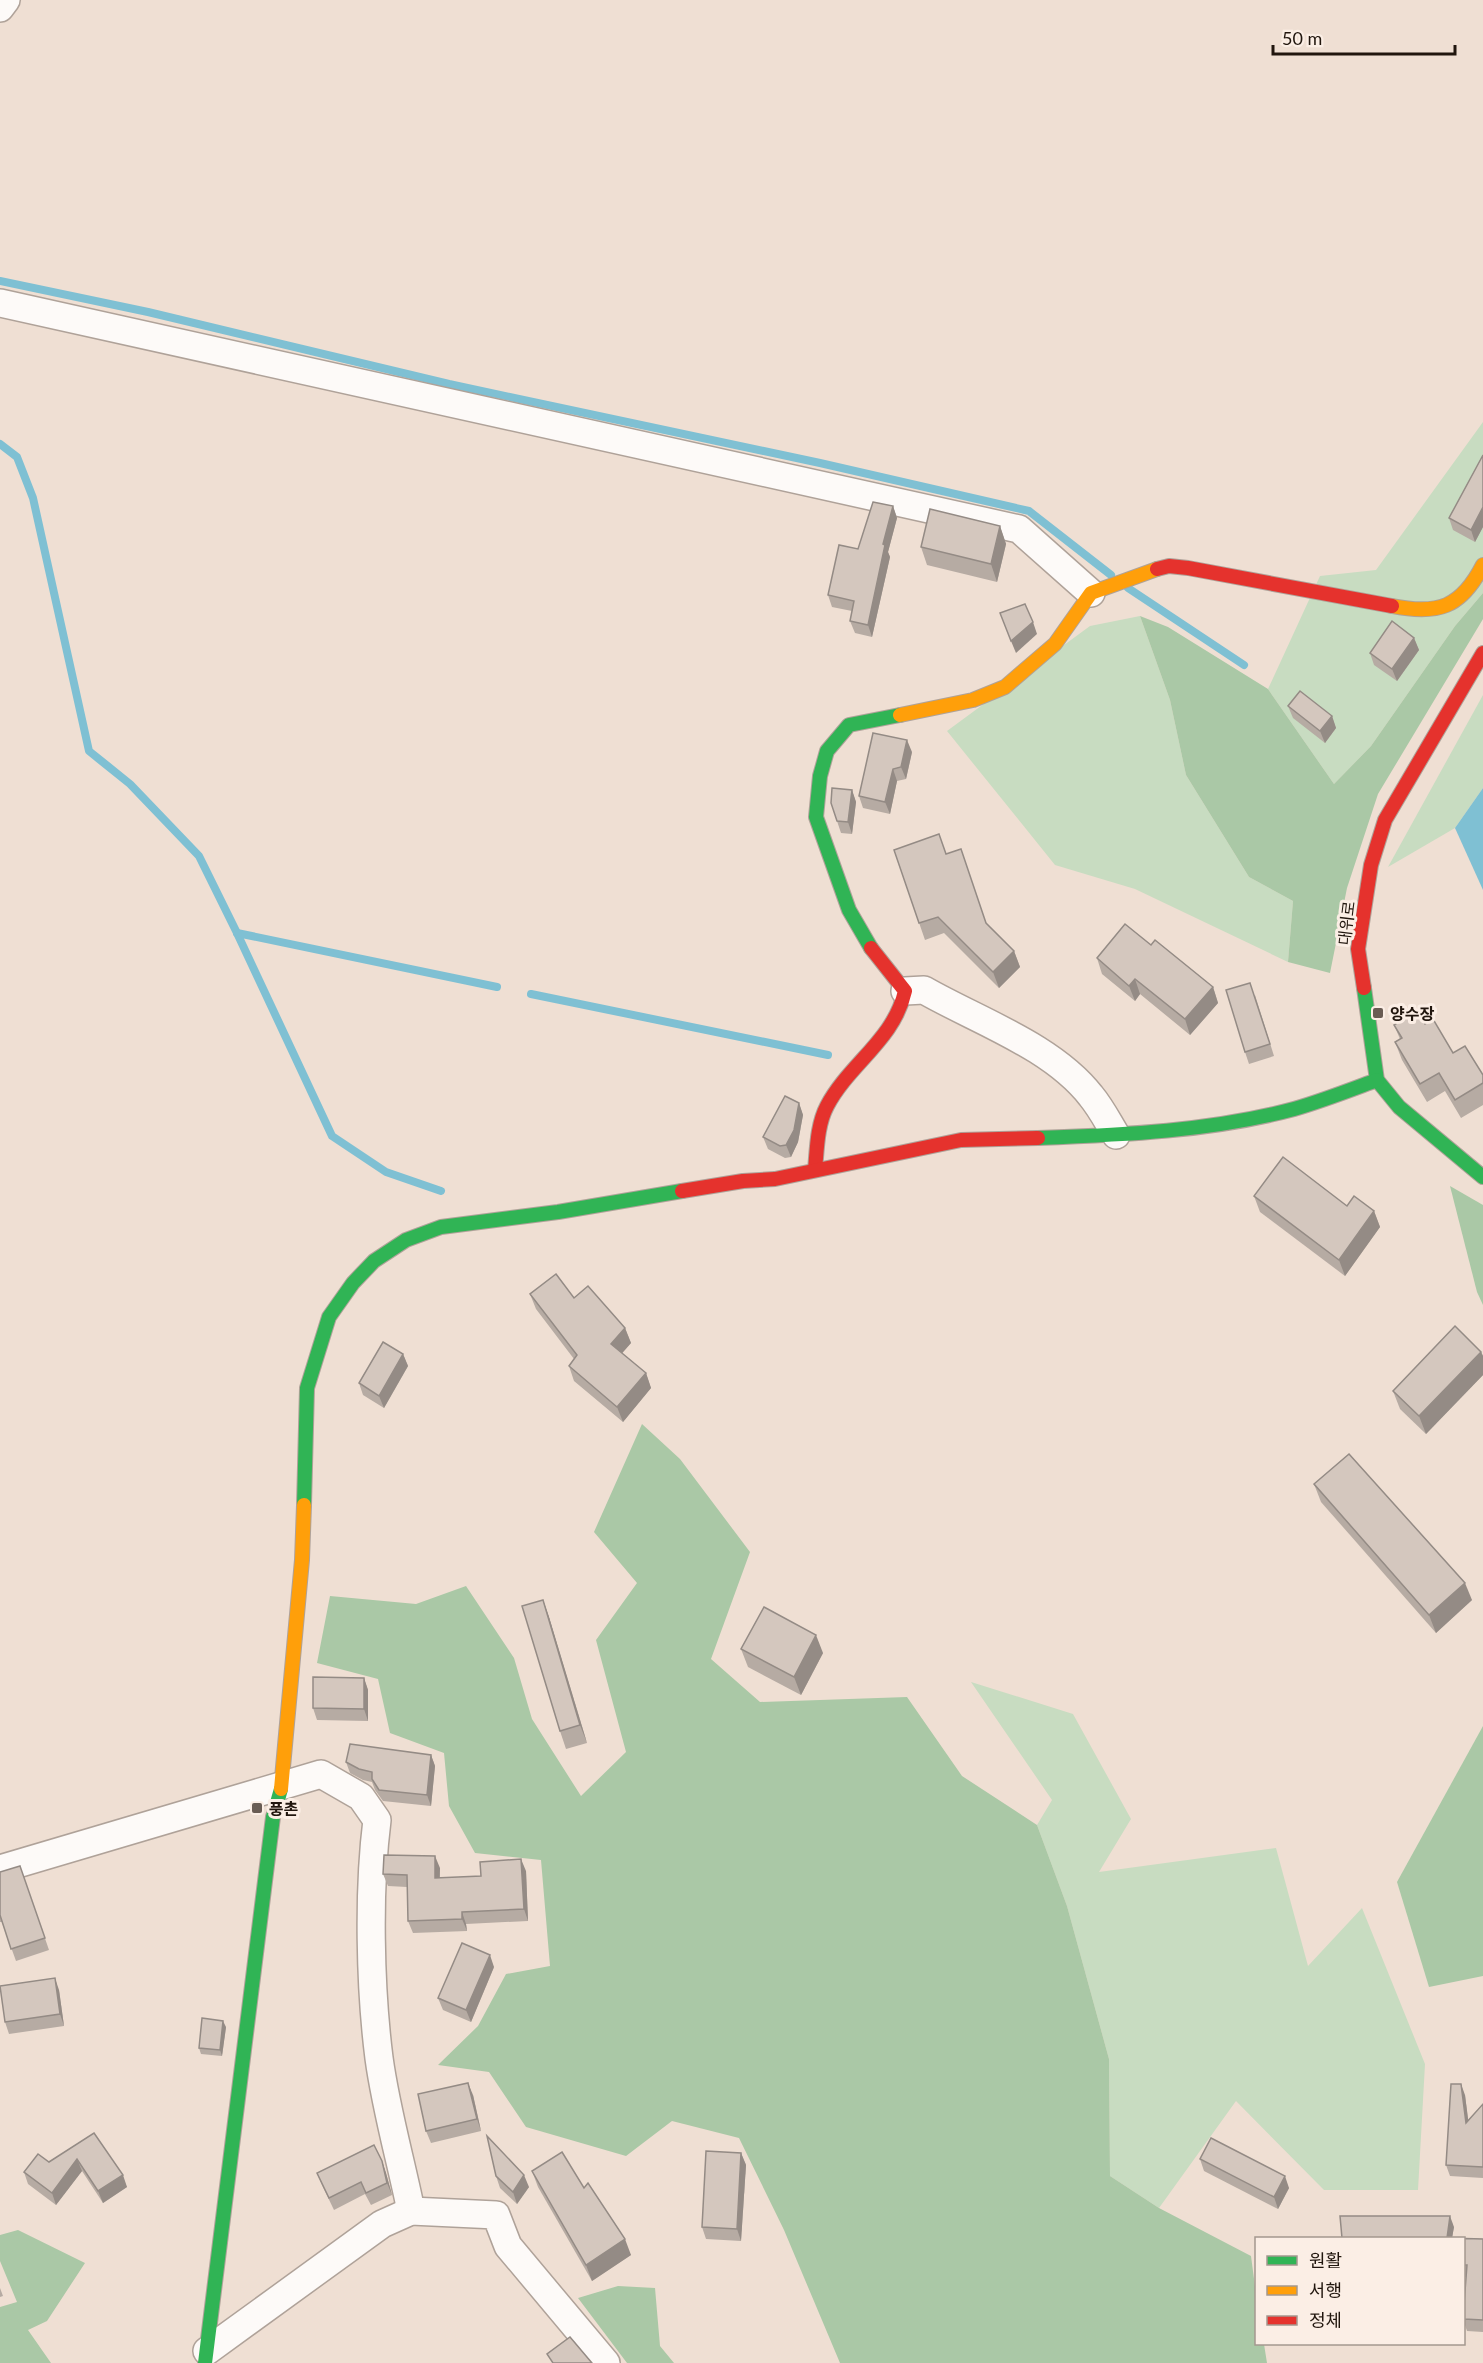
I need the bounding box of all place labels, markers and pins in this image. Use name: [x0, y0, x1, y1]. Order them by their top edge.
place label: 양수장: [1390, 1004, 1434, 1023]
marker: 양수장: [1371, 1006, 1385, 1020]
place label: 풍촌: [269, 1799, 298, 1818]
marker: 풍촌: [250, 1801, 264, 1815]

